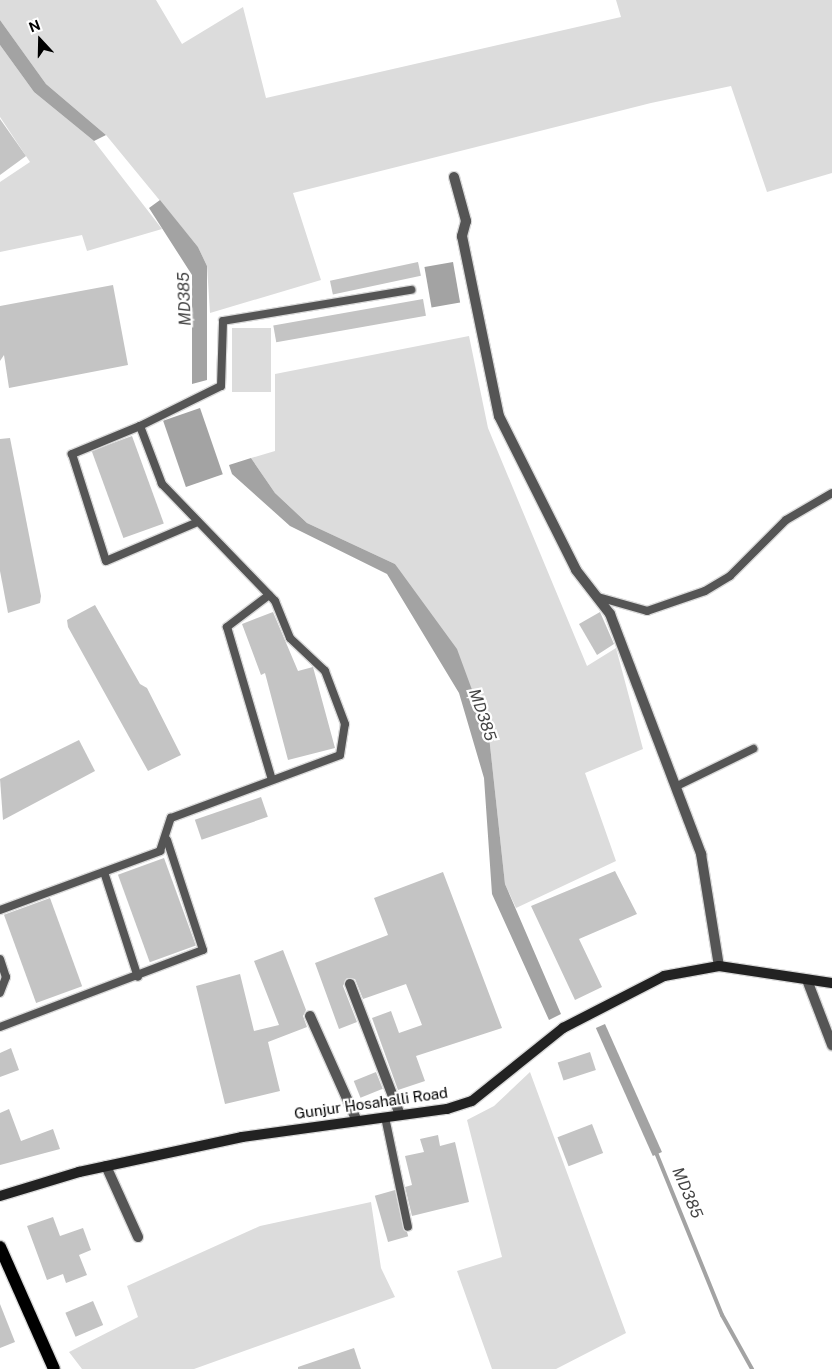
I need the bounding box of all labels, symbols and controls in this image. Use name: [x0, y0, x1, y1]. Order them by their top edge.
north arrow: [15, 15, 65, 65]
text: N: [27, 17, 43, 35]
water label: MD385: [174, 272, 196, 326]
water label: MD385: [464, 686, 500, 744]
street label: Gunjur Hosahalli Road: [293, 1083, 449, 1123]
water label: MD385: [668, 1164, 706, 1222]

